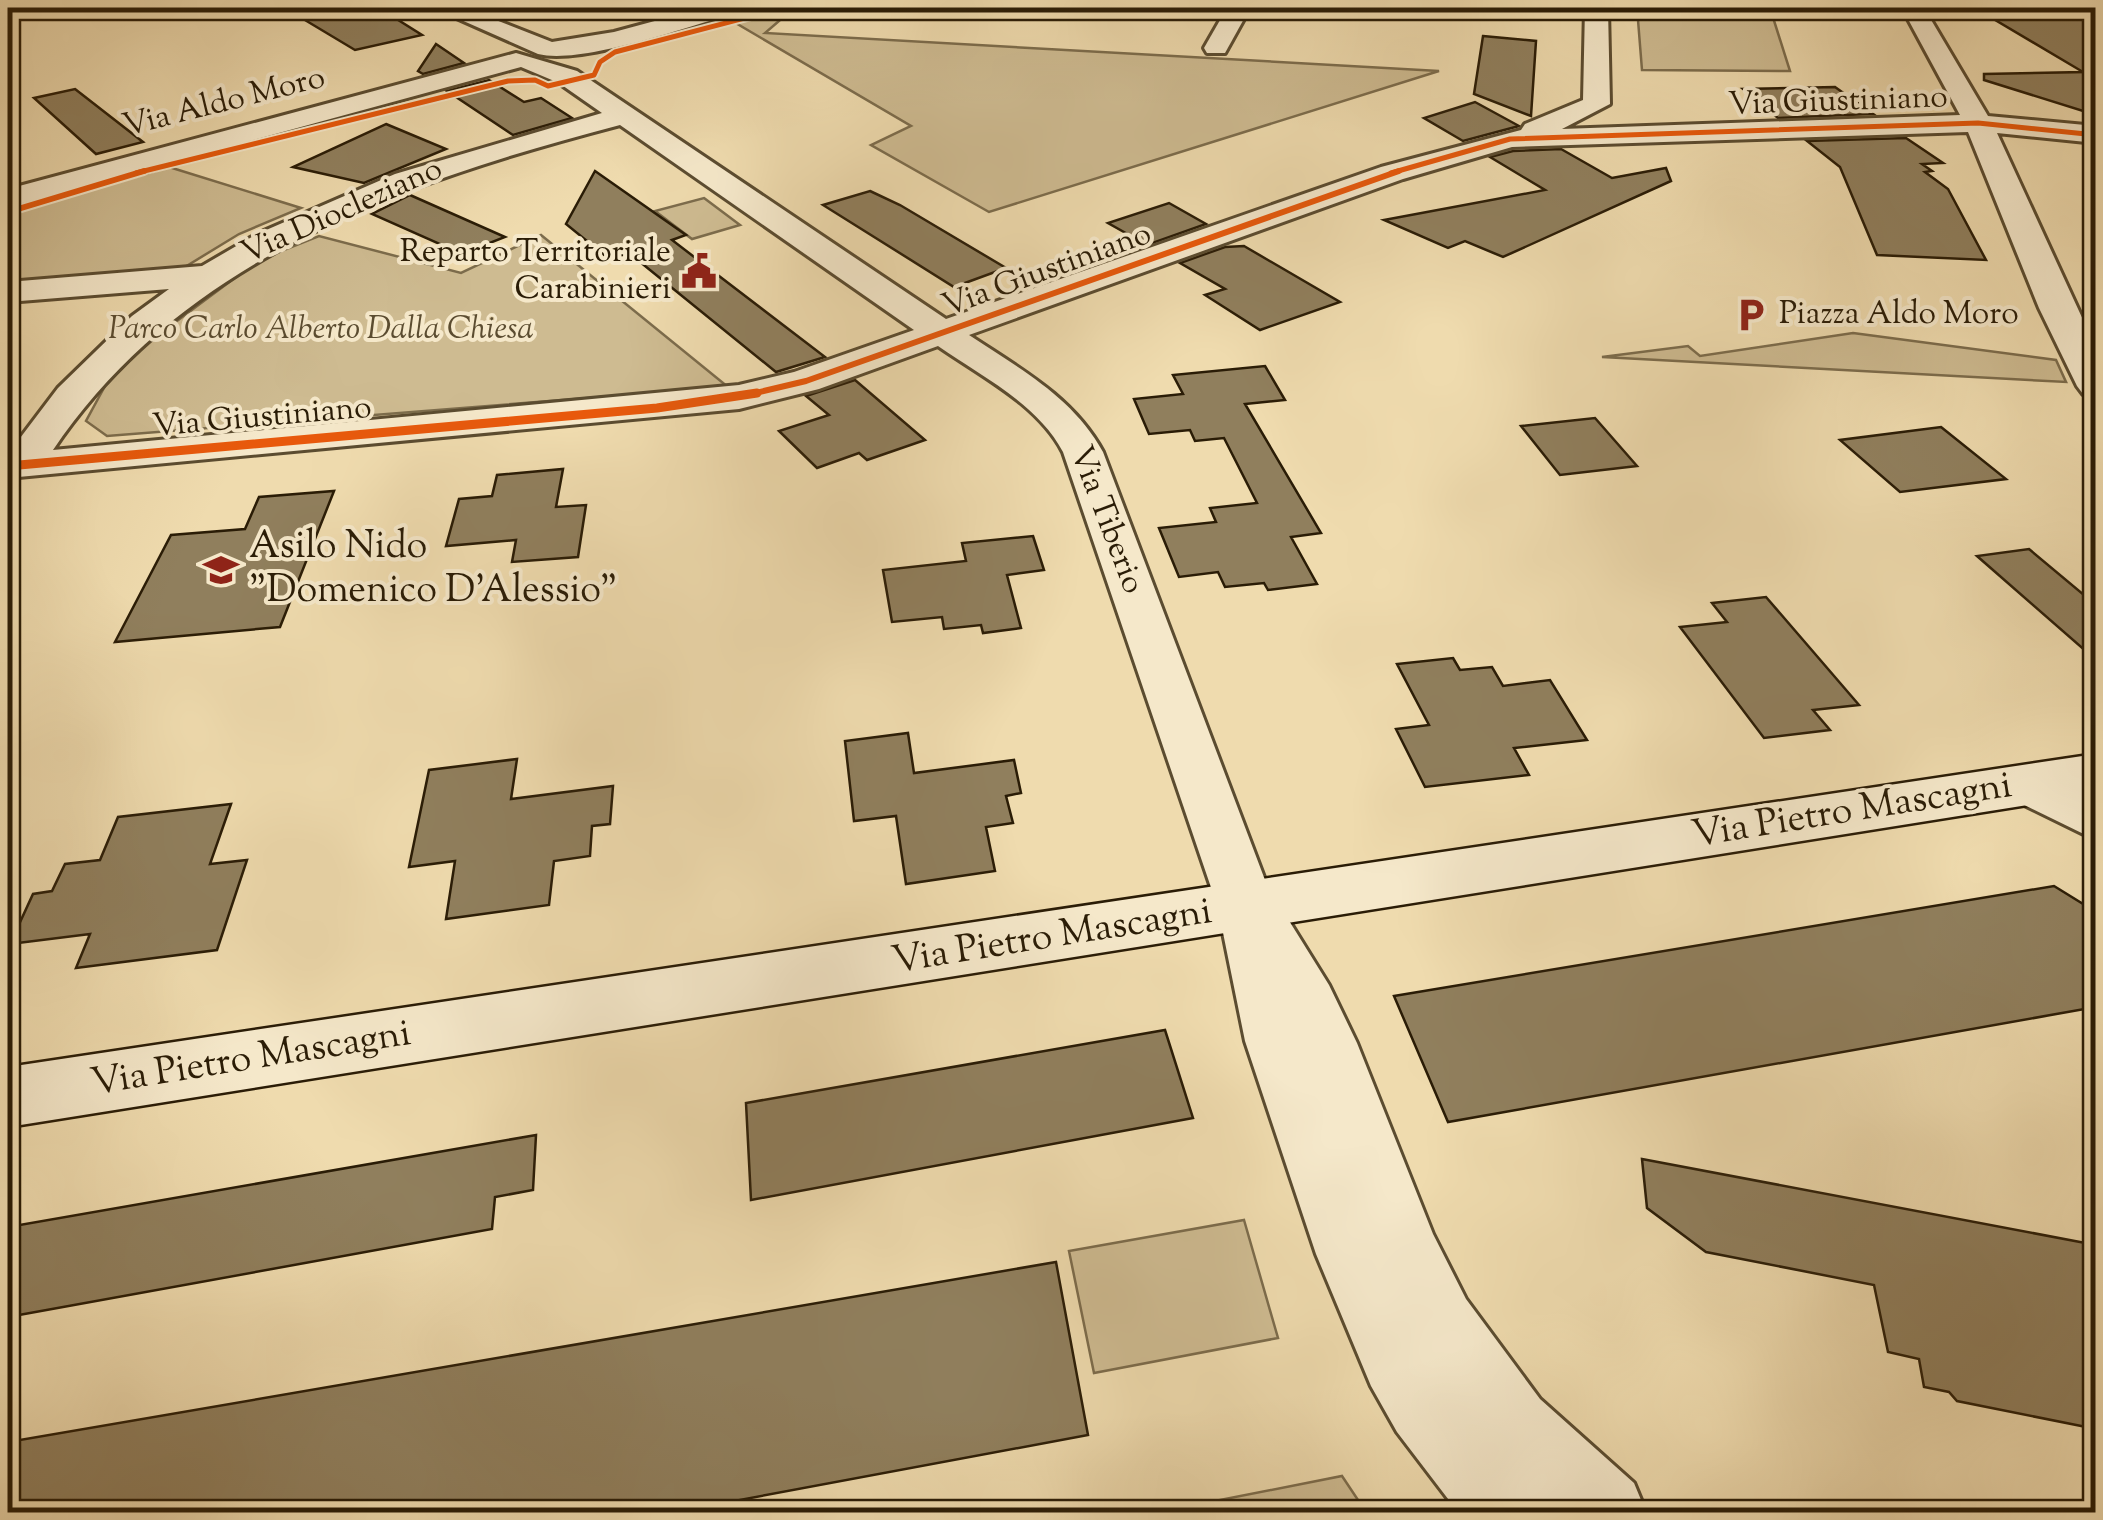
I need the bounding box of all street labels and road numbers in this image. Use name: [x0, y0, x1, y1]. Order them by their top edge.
street label: Via Aldo Moro: [118, 56, 330, 150]
street label: Via Giustiniano: [1727, 75, 1949, 129]
street label: Via Diocleziano: [234, 147, 450, 277]
street label: Via Giustiniano: [936, 212, 1158, 330]
street label: Via Giustiniano: [151, 386, 373, 450]
street label: Via Tiberio: [1057, 439, 1155, 601]
street label: Via Pietro Mascagni: [1688, 760, 2016, 864]
street label: Via Pietro Mascagni: [888, 886, 1216, 990]
street label: Via Pietro Mascagni: [87, 1008, 415, 1112]

